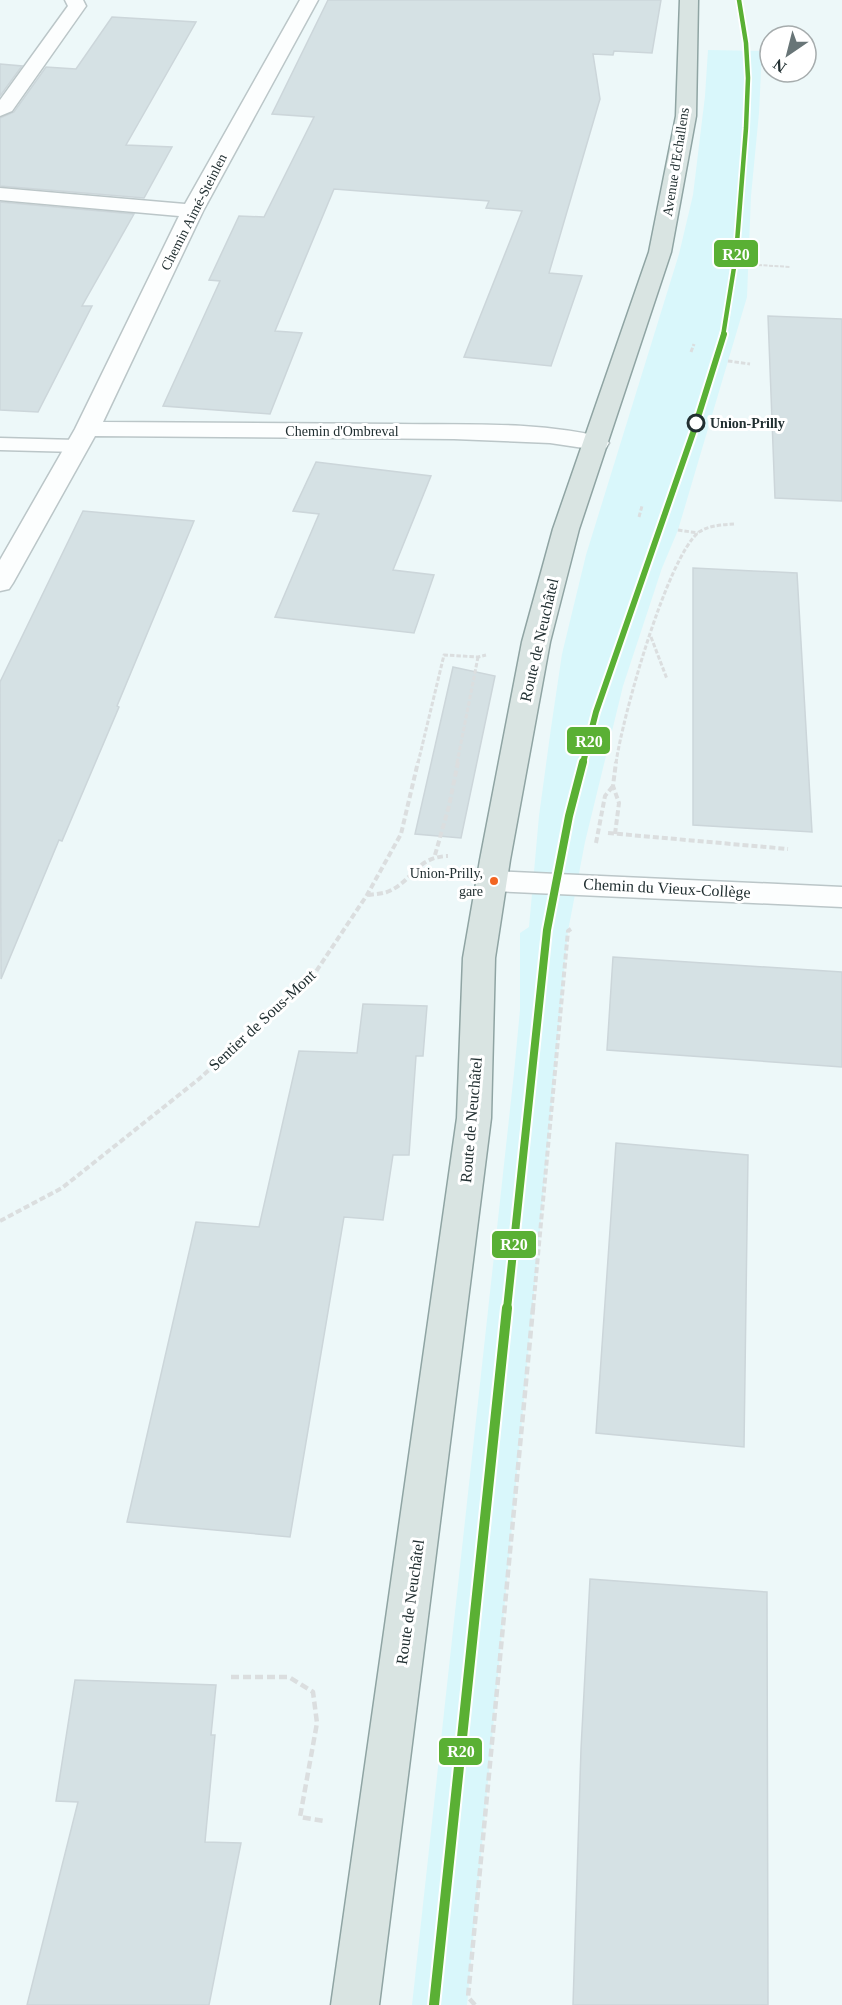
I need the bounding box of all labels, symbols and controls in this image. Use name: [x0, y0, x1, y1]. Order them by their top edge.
north arrow: [758, 24, 818, 84]
text: N: [770, 55, 789, 76]
street label: Avenue d'Echallens: [660, 107, 692, 217]
street label: Chemin Aimé-Steinlen: [158, 151, 230, 273]
line badge: R20: [713, 239, 759, 268]
text: R20: [722, 246, 750, 263]
marker: Union-Prilly: [687, 414, 705, 432]
place label: Union-Prilly: [710, 416, 785, 431]
street label: Chemin d'Ombreval: [285, 424, 399, 439]
street label: Route de Neuchâtel: [517, 576, 562, 703]
line badge: R20: [566, 726, 611, 755]
text: R20: [575, 733, 603, 750]
place label: Union-Prilly, gare: [410, 866, 483, 899]
marker: Union-Prilly, gare: [488, 875, 500, 887]
street label: Chemin du Vieux-Collège: [583, 875, 751, 902]
street label: Sentier de Sous-Mont: [205, 966, 319, 1074]
street label: Route de Neuchâtel: [457, 1056, 485, 1184]
line badge: R20: [491, 1230, 537, 1259]
text: R20: [500, 1236, 528, 1253]
street label: Route de Neuchâtel: [393, 1538, 427, 1666]
line badge: R20: [438, 1737, 483, 1766]
text: R20: [447, 1743, 475, 1760]

